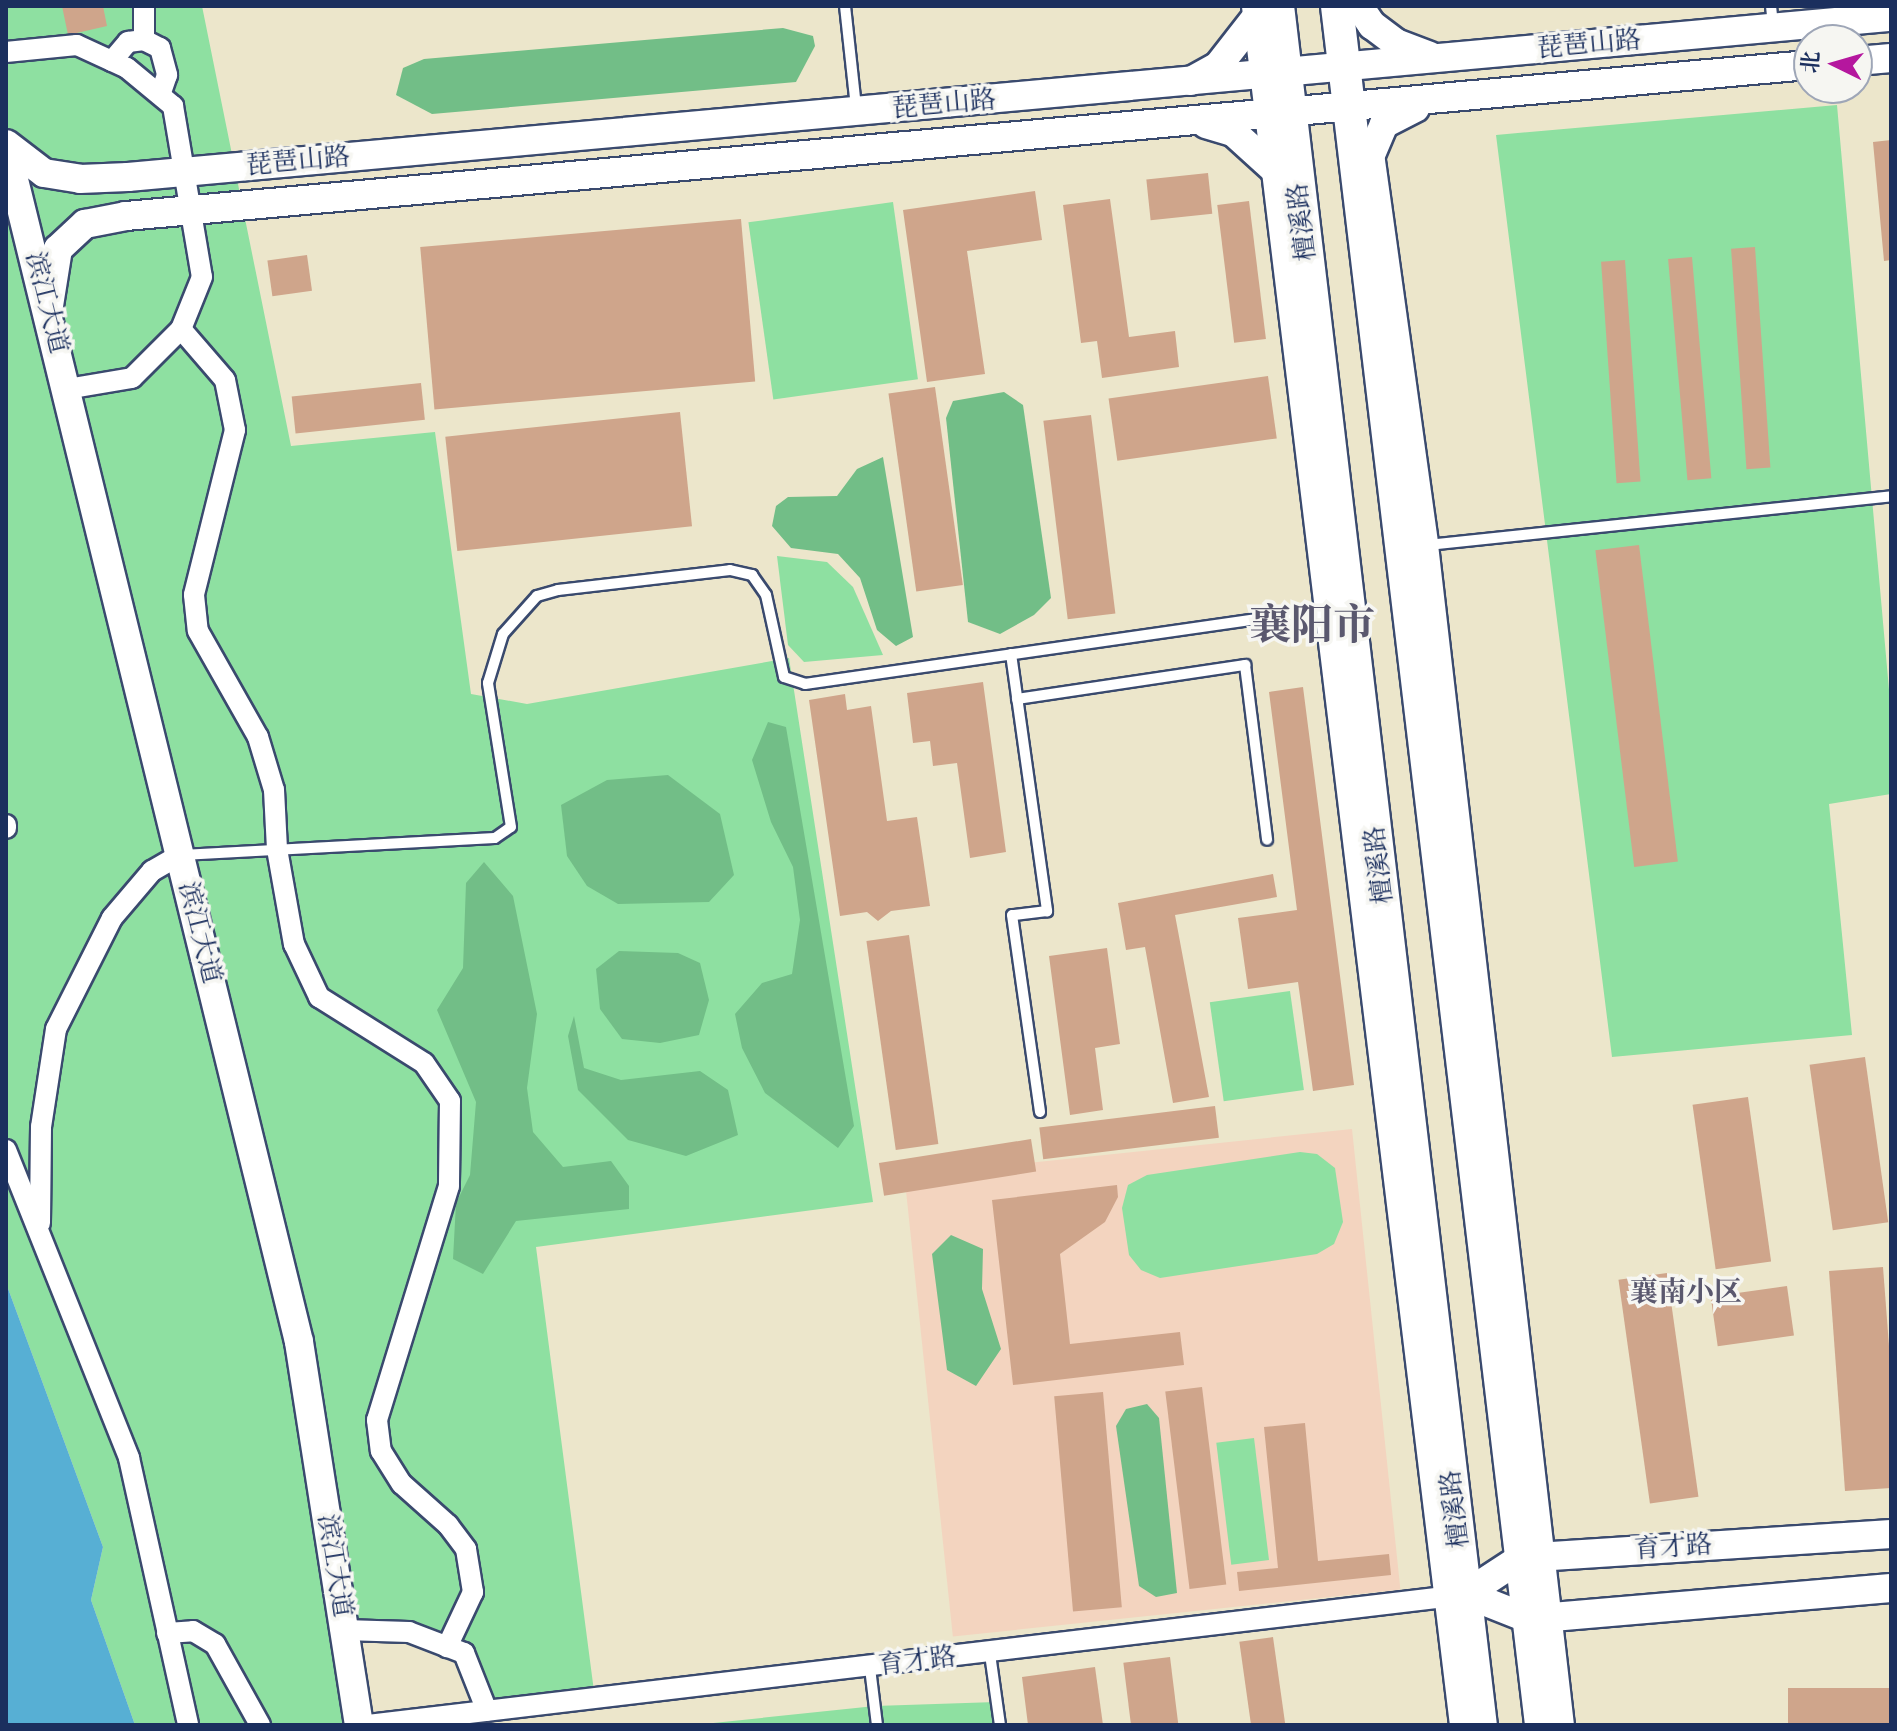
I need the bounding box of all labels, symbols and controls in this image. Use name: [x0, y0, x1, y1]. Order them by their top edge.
north arrow: [1793, 24, 1873, 104]
street label: 琵琶山路: [1536, 25, 1642, 65]
text: 北: [1796, 50, 1826, 74]
street label: 琵琶山路: [891, 85, 997, 125]
street label: 琵琶山路: [245, 142, 351, 182]
street label: 檀溪路: [1283, 181, 1323, 263]
street label: 滨江大道: [18, 249, 74, 357]
district label: 襄阳市: [1249, 601, 1375, 651]
street label: 檀溪路: [1360, 824, 1400, 906]
street label: 滨江大道: [171, 879, 227, 987]
district label: 襄南小区: [1630, 1276, 1742, 1310]
street label: 檀溪路: [1436, 1468, 1476, 1550]
street label: 滨江大道: [310, 1512, 358, 1620]
street label: 育才路: [1633, 1530, 1713, 1566]
street label: 育才路: [876, 1642, 958, 1682]

